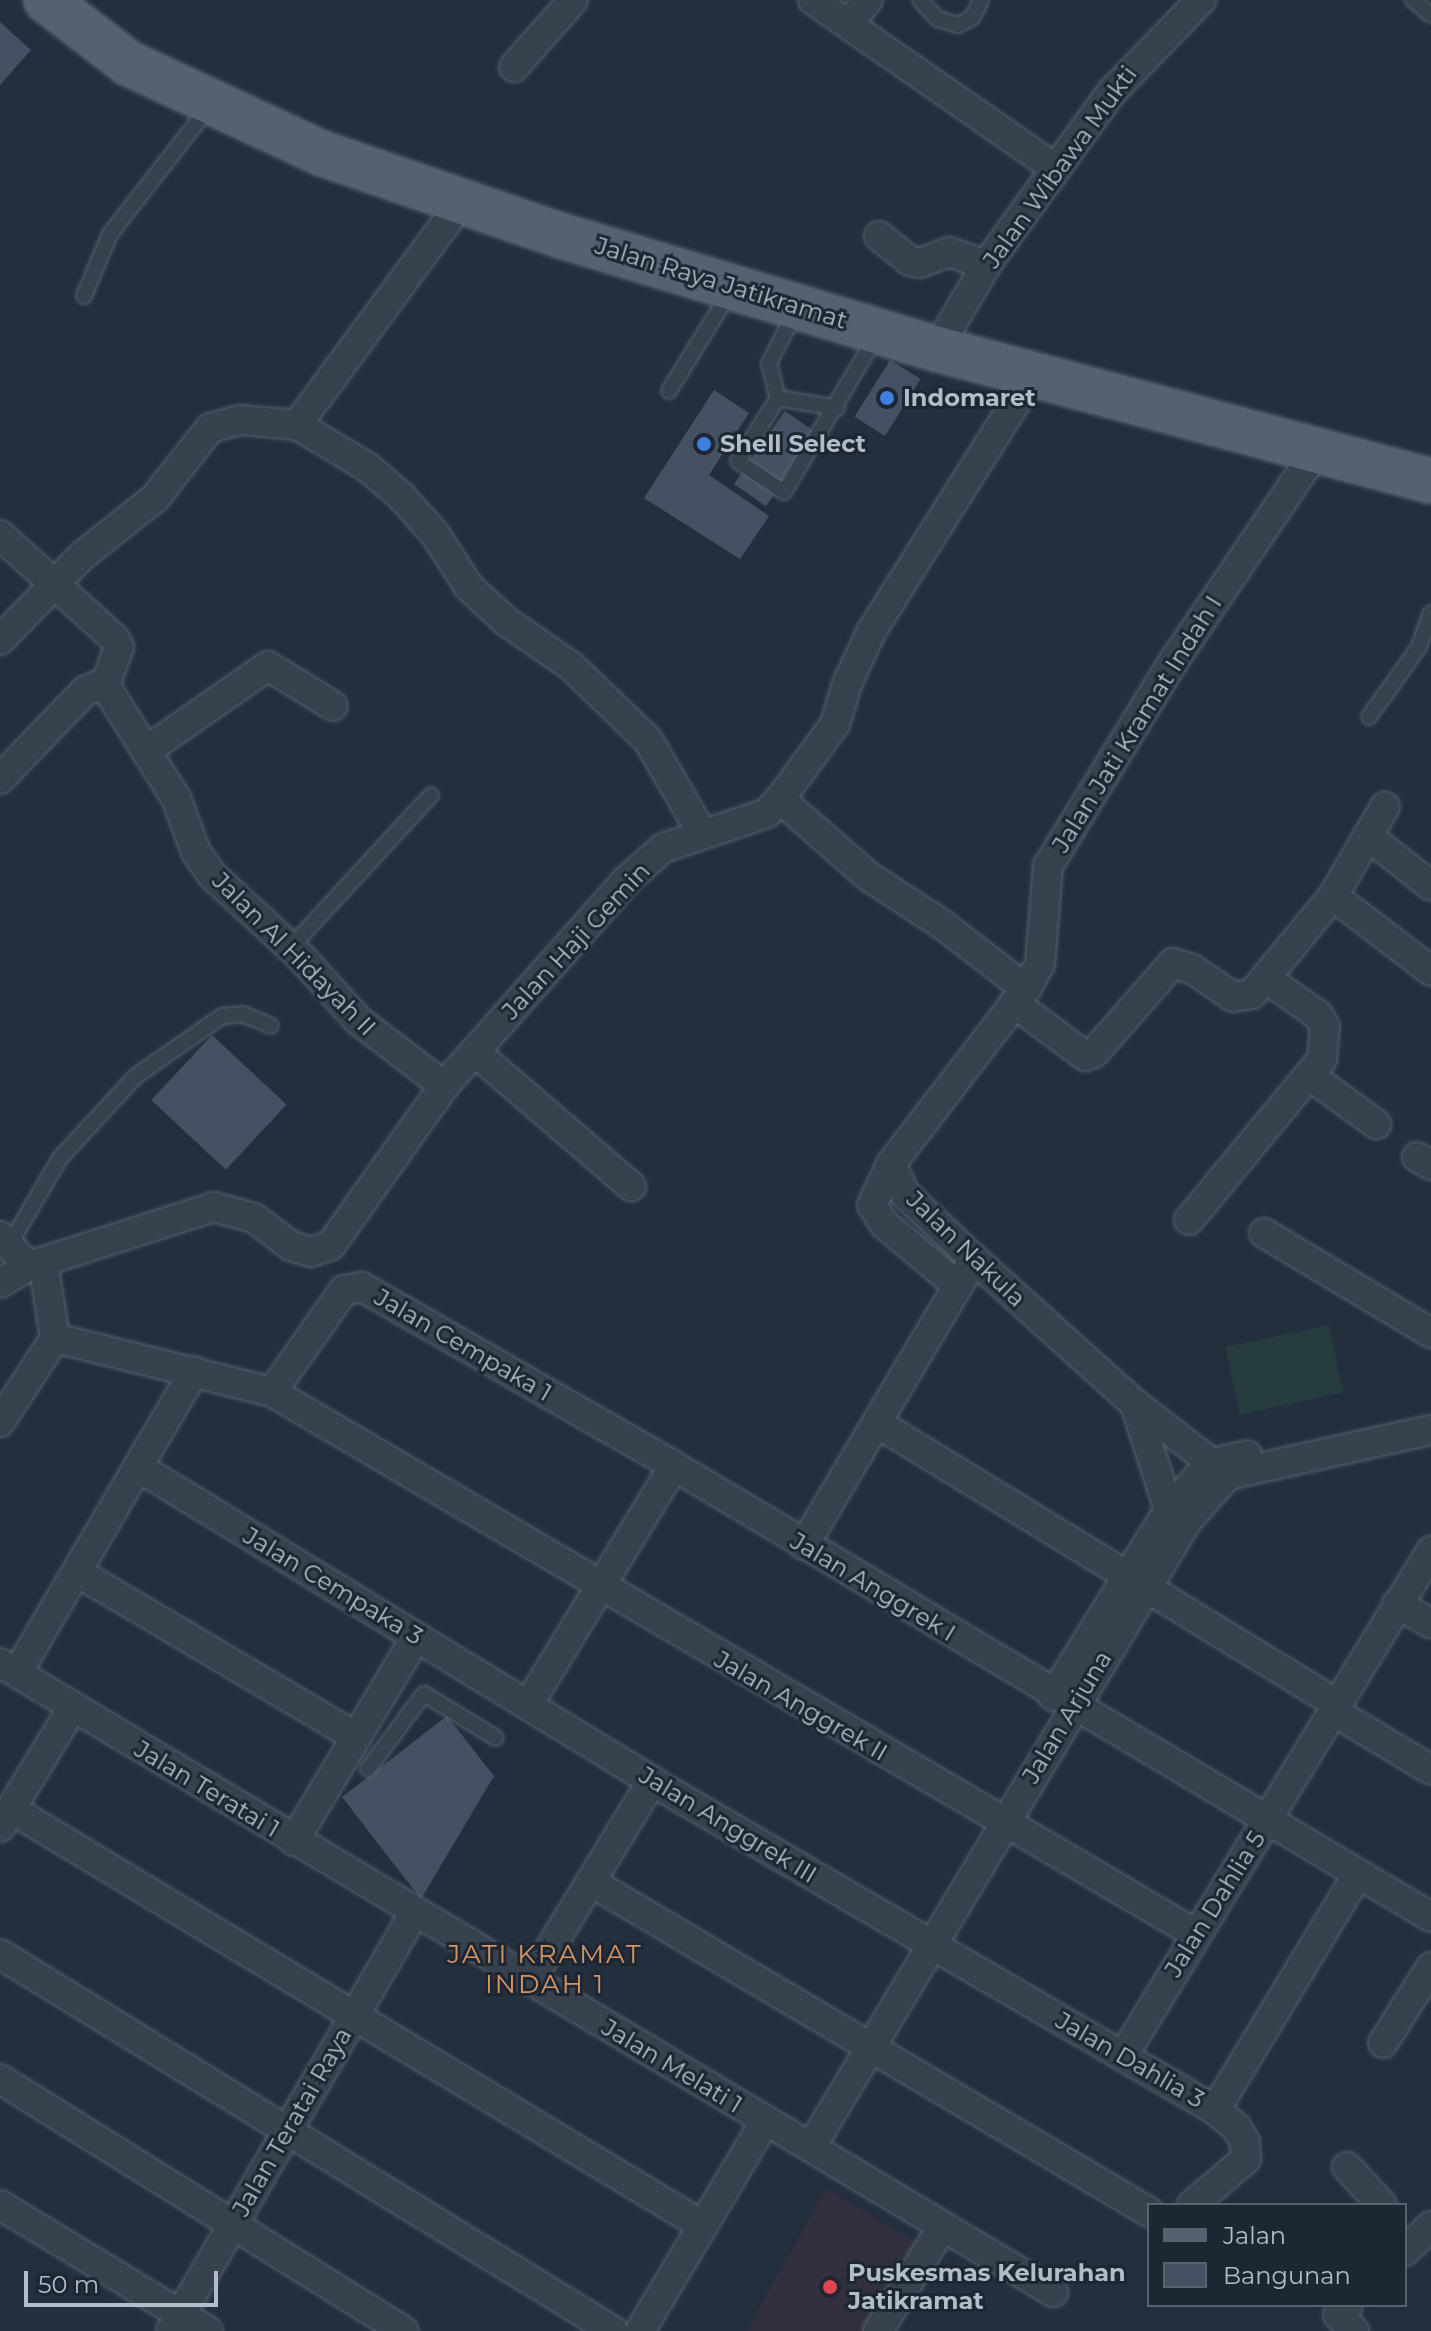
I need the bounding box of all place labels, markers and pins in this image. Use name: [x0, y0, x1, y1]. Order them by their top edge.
place label: Indomaret: [903, 384, 1036, 412]
marker: Indomaret: [878, 389, 896, 407]
place label: Shell Select: [720, 430, 866, 458]
marker: Shell Select: [695, 435, 713, 453]
place label: Puskesmas Kelurahan Jatikramat: [848, 2259, 1126, 2315]
marker: Puskesmas Kelurahan Jatikramat: [819, 2276, 841, 2298]

